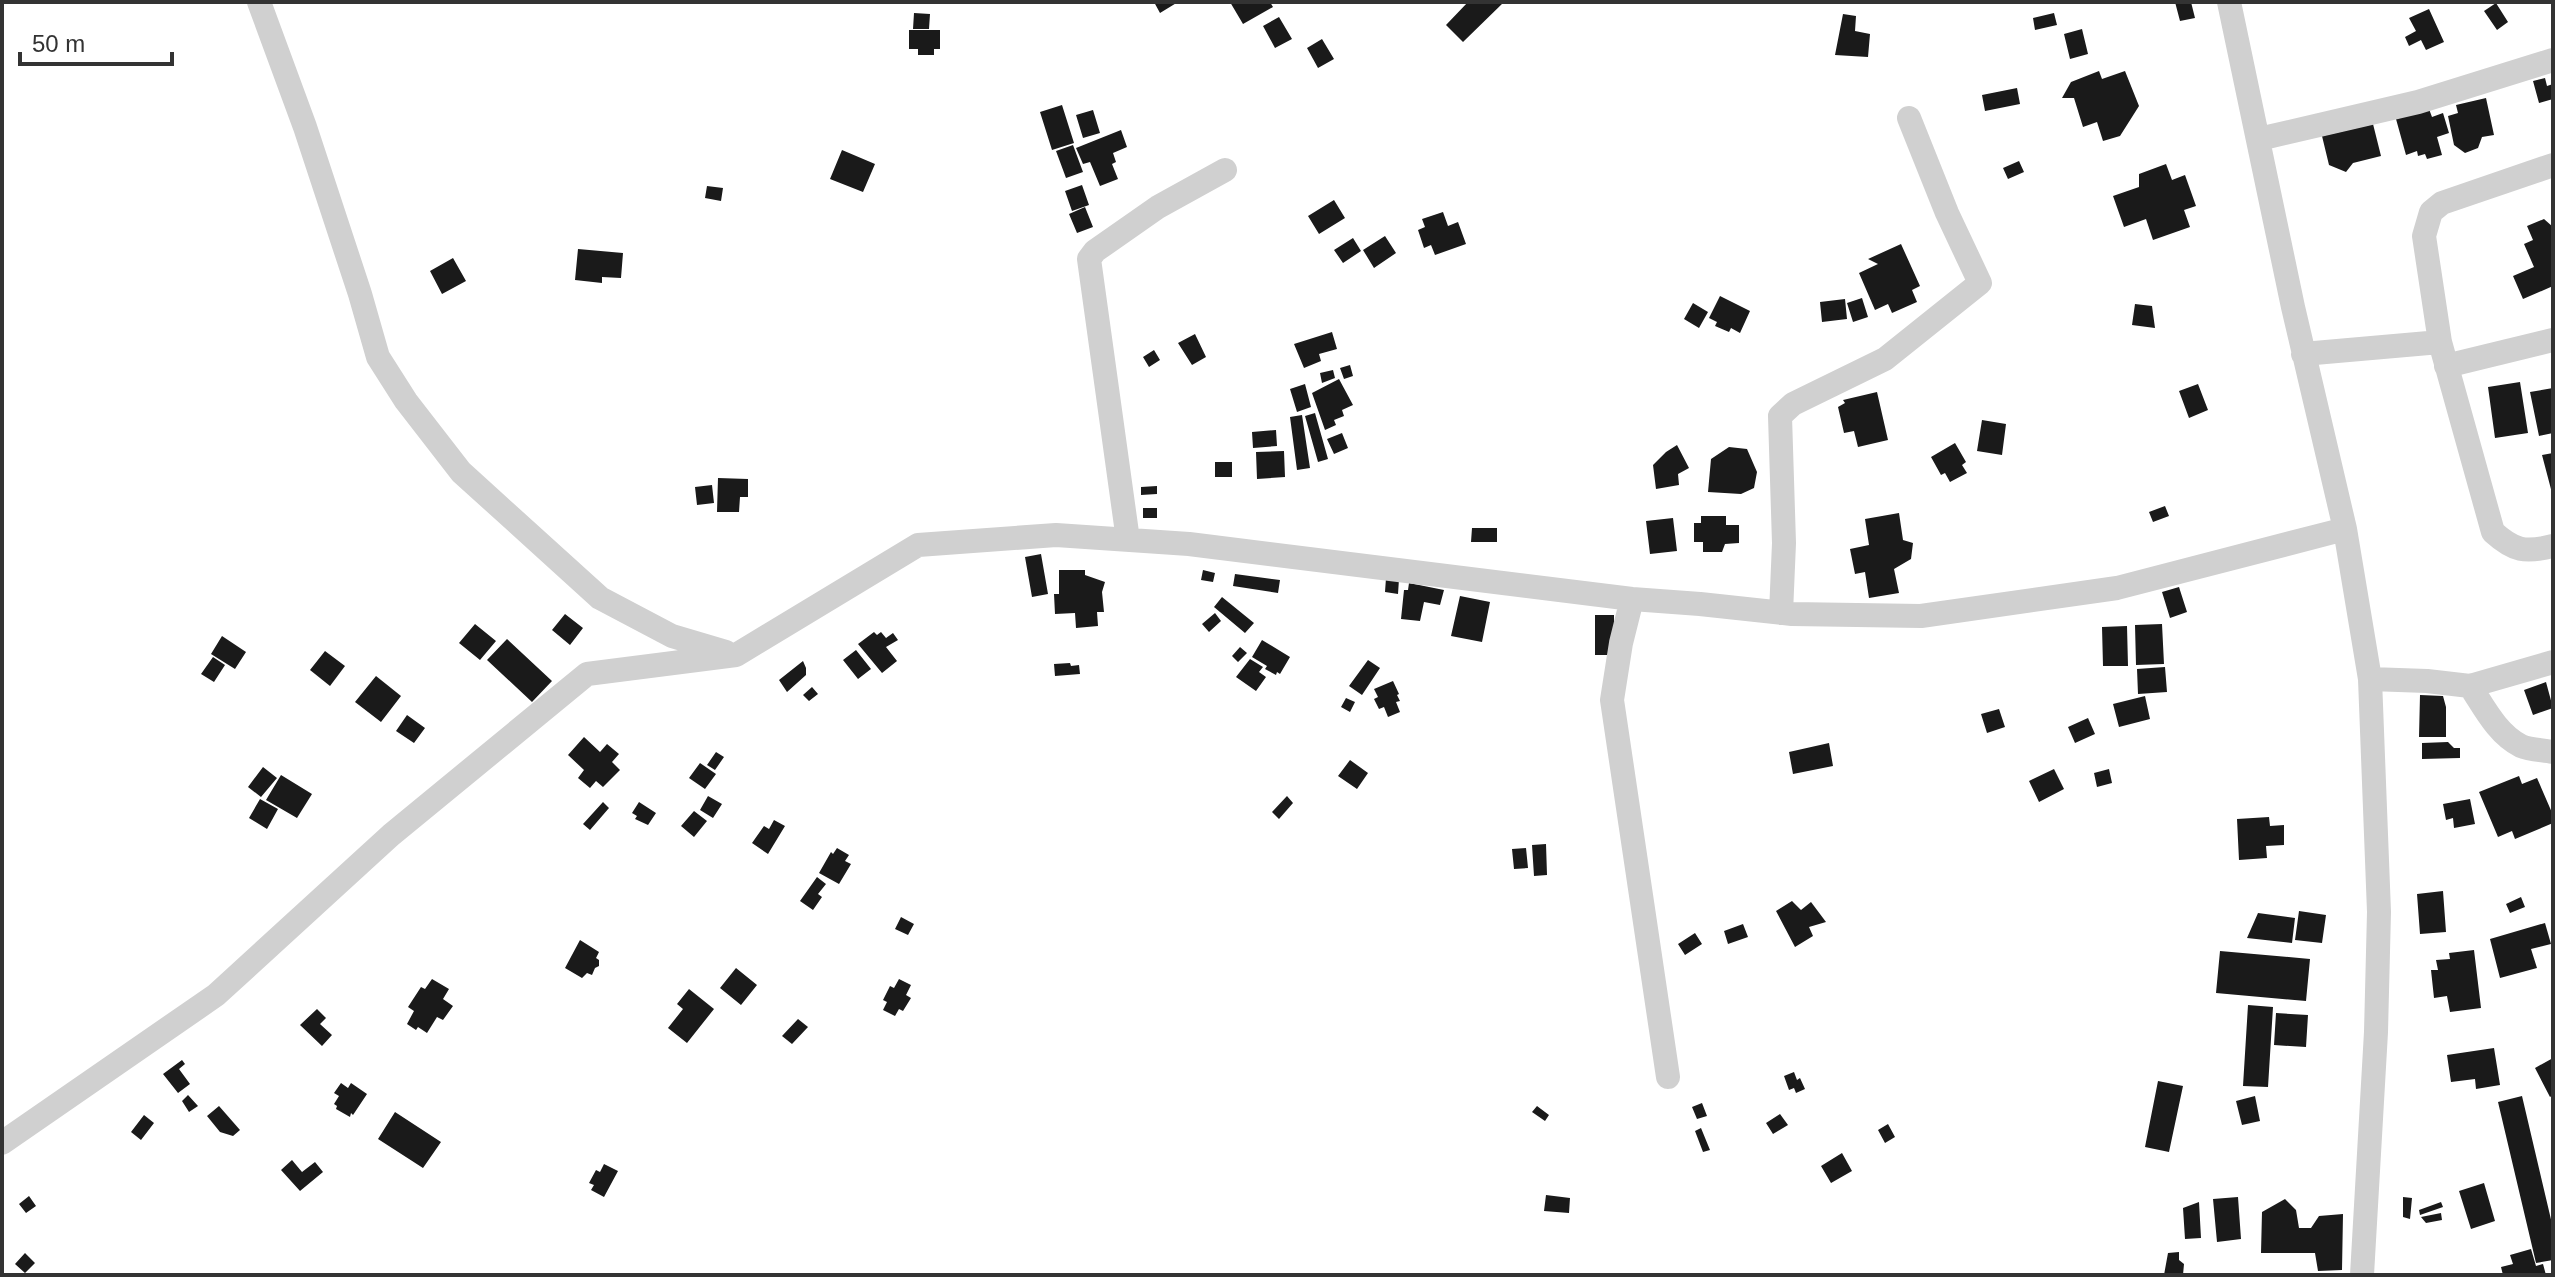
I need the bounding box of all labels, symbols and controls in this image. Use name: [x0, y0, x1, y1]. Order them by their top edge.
scale bar: [20, 16, 172, 66]
text: 50 m: [32, 30, 85, 57]

